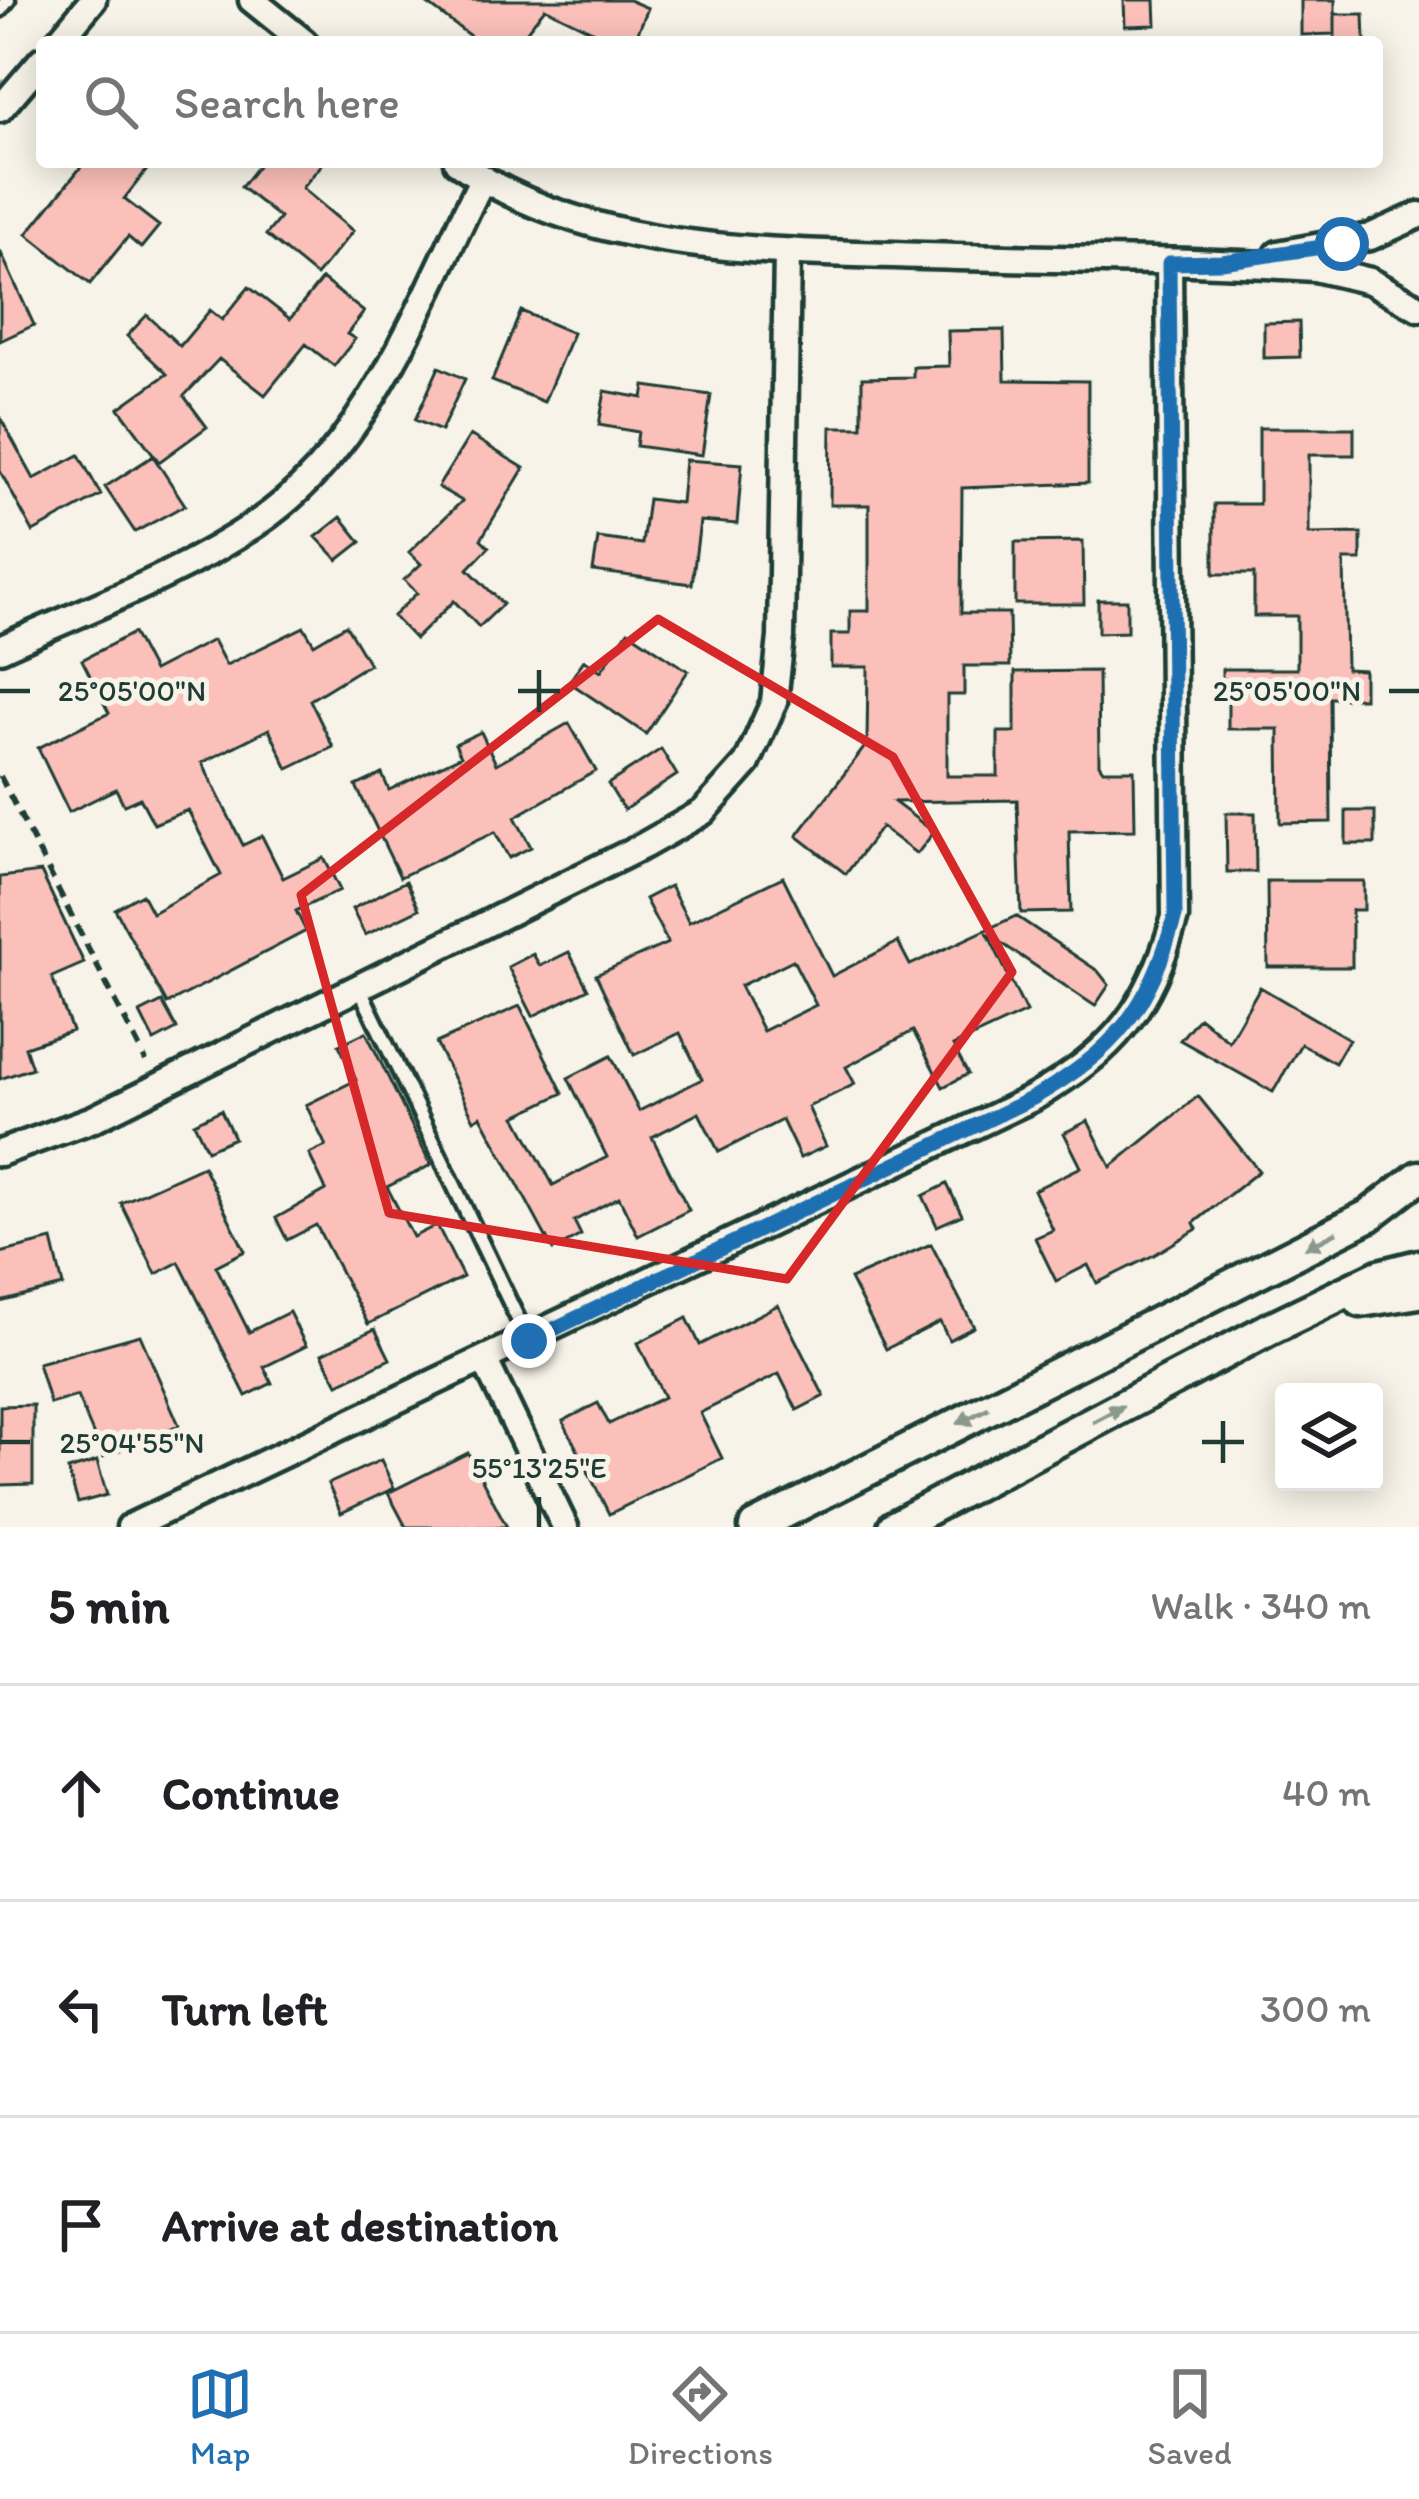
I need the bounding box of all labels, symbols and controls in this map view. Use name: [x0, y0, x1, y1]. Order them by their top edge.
search box: [36, 36, 1383, 168]
icon: search: [78, 69, 144, 135]
text: Search here: [174, 75, 400, 129]
route start: [1315, 217, 1369, 271]
text: 25°05'00"N: [58, 672, 206, 709]
text: 25°05'00"N: [1213, 672, 1361, 709]
one-way arrow: [1304, 1229, 1338, 1249]
route end: [502, 1314, 556, 1368]
map controls: [1275, 1383, 1383, 1491]
button: layers: [1275, 1383, 1383, 1491]
one-way arrow: [1091, 1404, 1126, 1424]
one-way arrow: [956, 1405, 990, 1425]
text: 25°04'55"N: [59, 1424, 205, 1461]
text: 55°13'25"E: [471, 1449, 607, 1486]
text: 5 min: [48, 1575, 169, 1636]
text: Walk · 340 m: [1151, 1582, 1371, 1629]
icon: ahead: [48, 1760, 114, 1826]
text: Continue: [162, 1766, 340, 1820]
text: 40 m: [1282, 1769, 1371, 1816]
icon: left: [48, 1976, 114, 2042]
text: Turn left: [162, 1982, 328, 2036]
text: 300 m: [1260, 1985, 1371, 2032]
icon: arrive: [48, 2192, 114, 2258]
text: Arrive at destination: [162, 2198, 558, 2252]
tab: Map: [187, 2361, 253, 2472]
tab: Directions: [628, 2361, 773, 2472]
tab: Saved: [1148, 2361, 1232, 2472]

